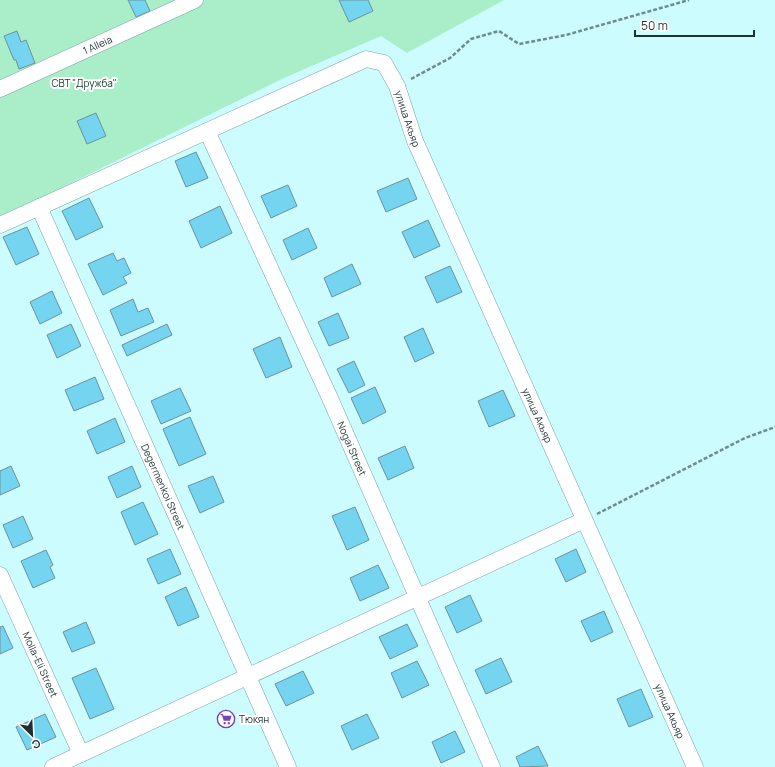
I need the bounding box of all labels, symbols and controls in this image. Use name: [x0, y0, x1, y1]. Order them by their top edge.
scale bar: [635, 12, 754, 38]
text: 50 m: [641, 17, 668, 34]
street label: 1 Alleia: [80, 32, 114, 57]
park label: СВТ "Дружба": [51, 76, 117, 90]
street label: улица Акъяр: [392, 88, 424, 149]
street label: улица Акъяр: [519, 386, 556, 445]
street label: Nogai Street: [334, 419, 370, 478]
street label: Degermenkoi Street: [138, 441, 189, 532]
street label: Molla-Eli Street: [19, 629, 61, 699]
street label: улица Акъяр: [652, 681, 688, 741]
supermarket icon: Тюкян: [216, 709, 236, 729]
place label: Тюкян: [239, 712, 269, 726]
north arrow: [12, 715, 52, 755]
text: С: [30, 736, 43, 753]

